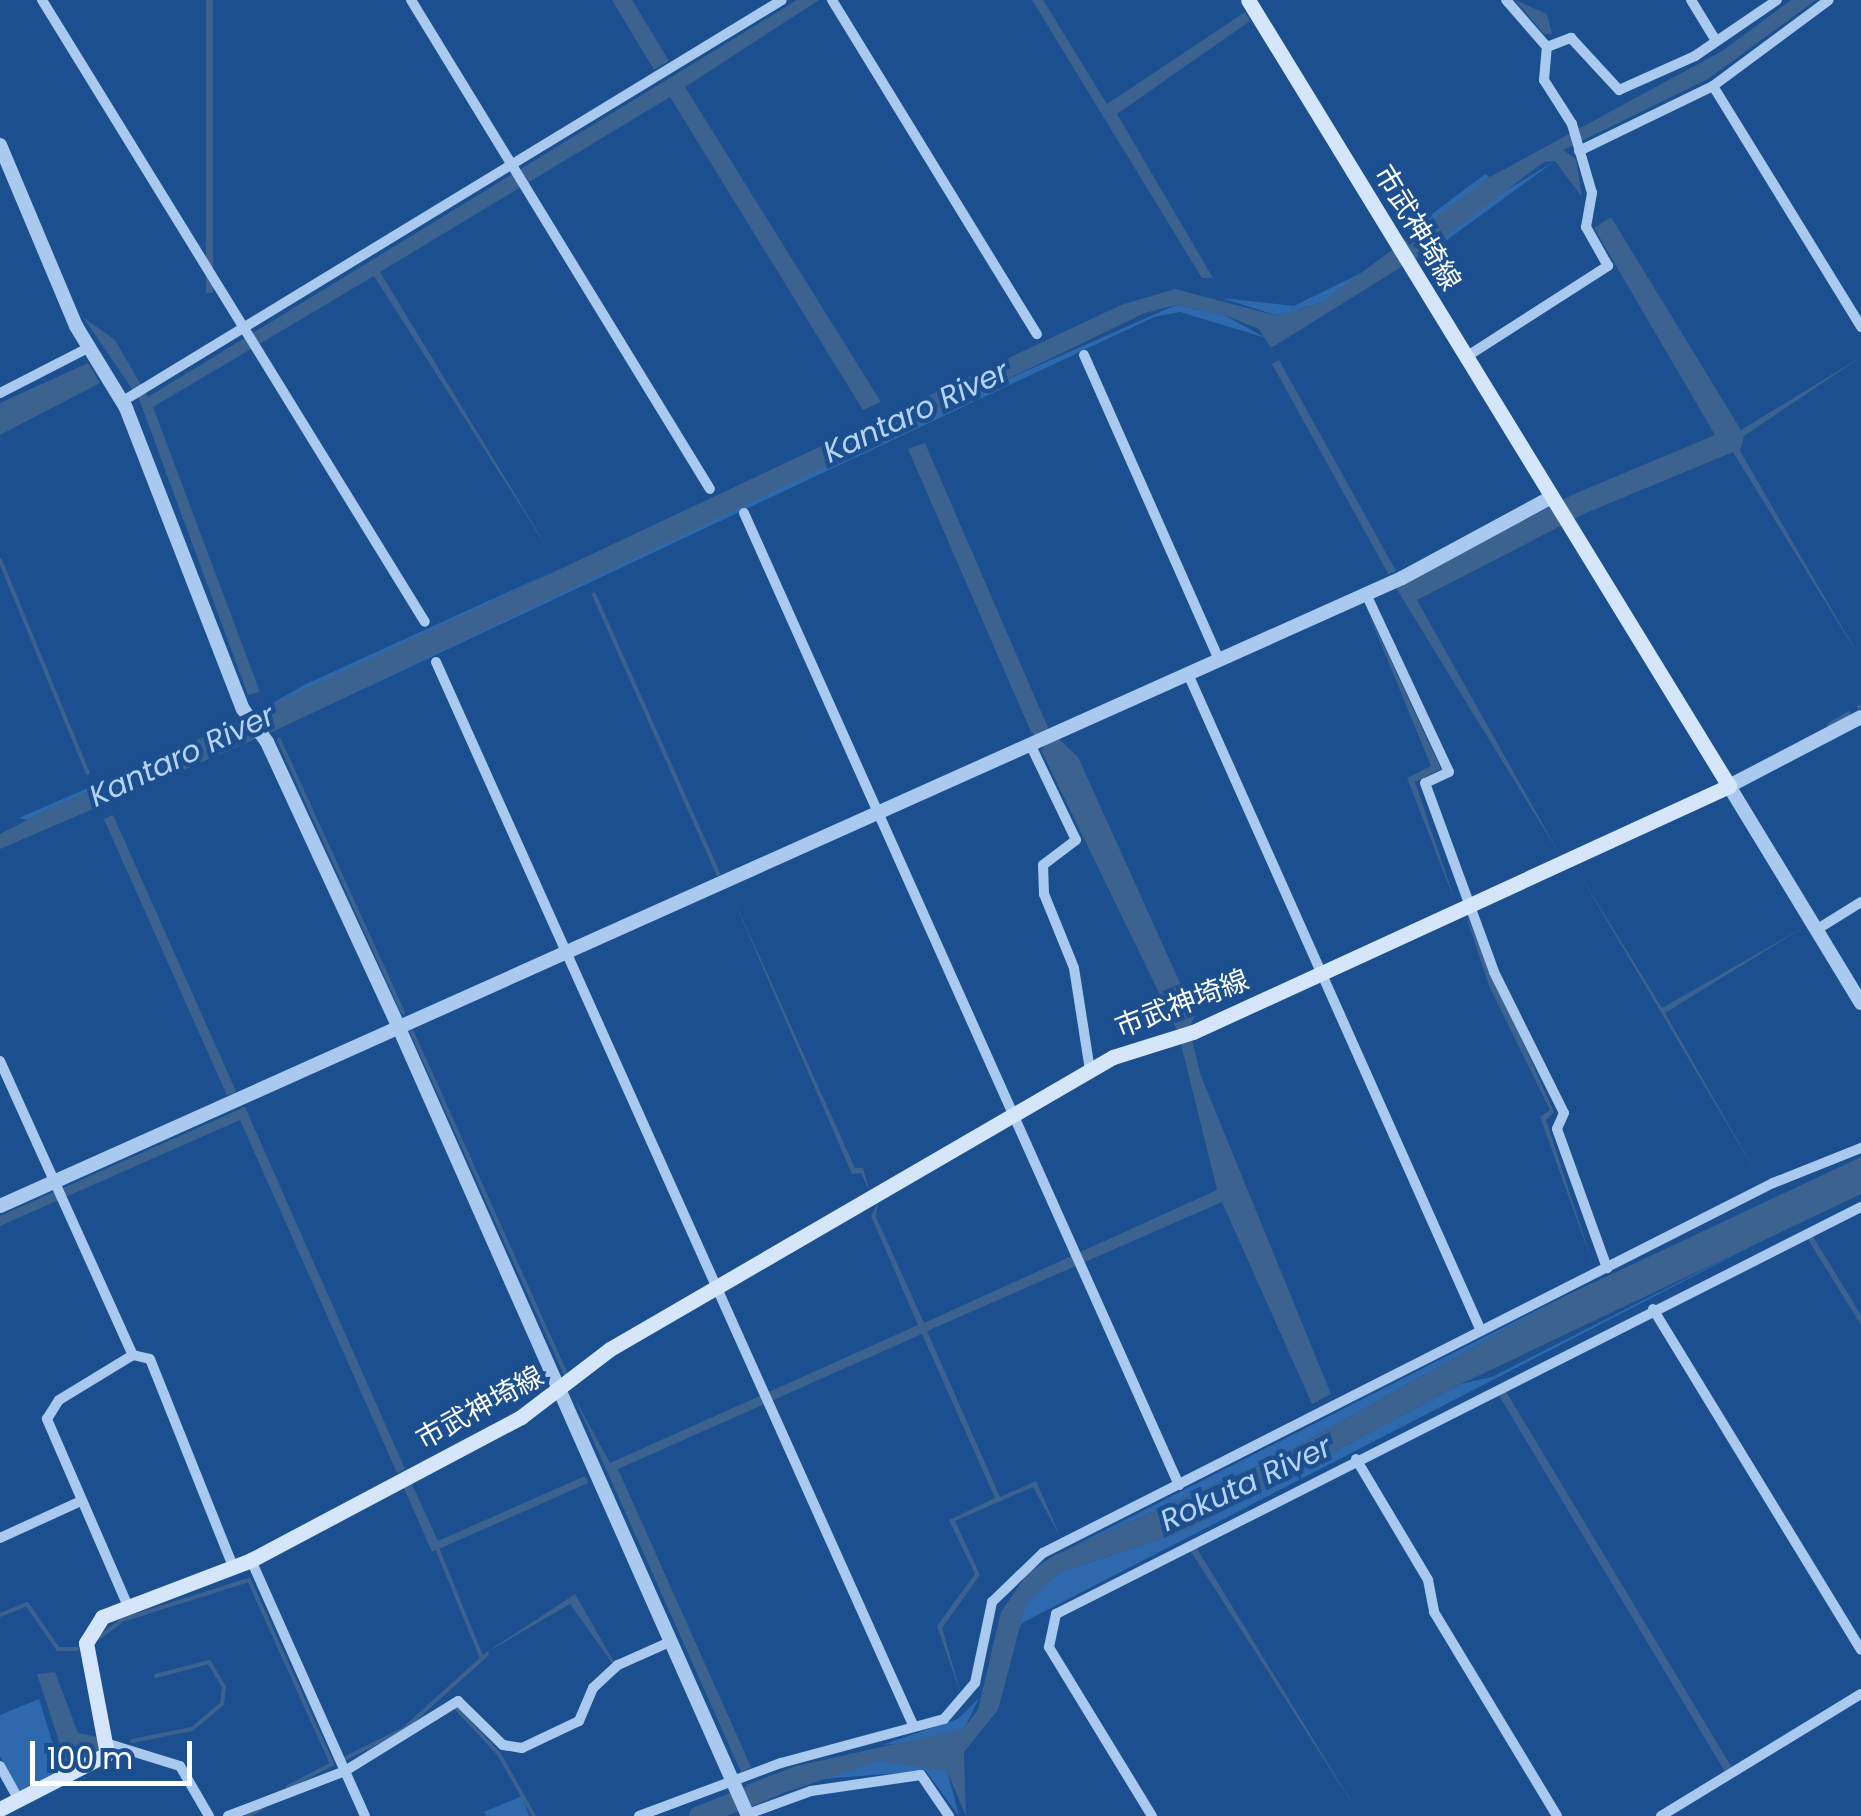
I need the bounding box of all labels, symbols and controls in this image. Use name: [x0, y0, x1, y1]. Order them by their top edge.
street label: 市武神埼線: [1367, 159, 1467, 297]
water label: Kantaro River: [818, 353, 1014, 471]
water label: Kantaro River: [84, 697, 280, 815]
street label: 市武神埼線: [1111, 963, 1253, 1045]
street label: 市武神埼線: [411, 1359, 549, 1457]
water label: Rokuta River: [1155, 1429, 1337, 1539]
scale bar: [35, 1721, 198, 1783]
text: 100 m: [47, 1737, 133, 1780]

